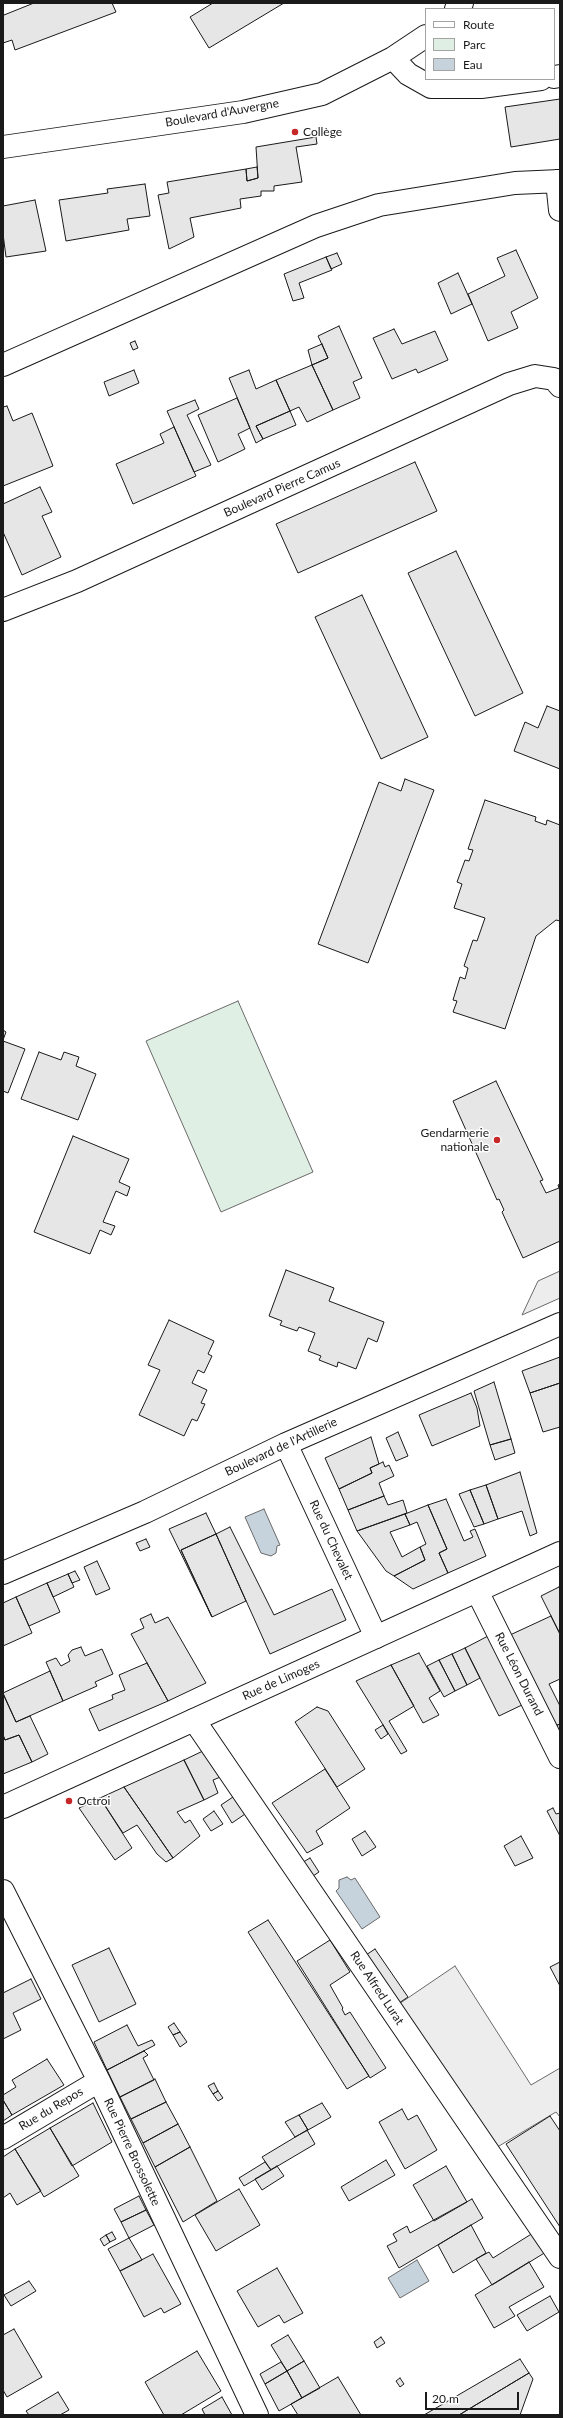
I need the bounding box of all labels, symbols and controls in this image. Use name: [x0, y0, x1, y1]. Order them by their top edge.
legend: [425, 8, 555, 80]
text: Route: [463, 17, 494, 32]
text: Parc: [463, 37, 486, 52]
text: Eau: [463, 57, 483, 72]
street label: Boulevard d'Auvergne: [164, 96, 280, 130]
place label: Collège: [303, 125, 342, 139]
marker: Collège: [290, 127, 300, 137]
street label: Boulevard Pierre Camus: [221, 456, 343, 520]
place label: Gendarmerie nationale: [420, 1126, 489, 1154]
marker: Gendarmerie nationale: [492, 1135, 502, 1145]
street label: Boulevard de l'Artillerie: [223, 1415, 339, 1479]
street label: Rue du Chevalet: [306, 1498, 356, 1582]
street label: Rue Léon Durand: [492, 1630, 546, 1718]
street label: Rue de Limoges: [240, 1657, 322, 1703]
place label: Octroi: [77, 1794, 110, 1808]
marker: Octroi: [64, 1796, 74, 1806]
street label: Rue Alfred Lurat: [347, 1948, 407, 2028]
street label: Rue du Repos: [16, 2084, 86, 2134]
street label: Rue Pierre Brossolette: [101, 2096, 163, 2208]
scale bar: [427, 2384, 521, 2410]
text: 20 m: [432, 2391, 459, 2406]

